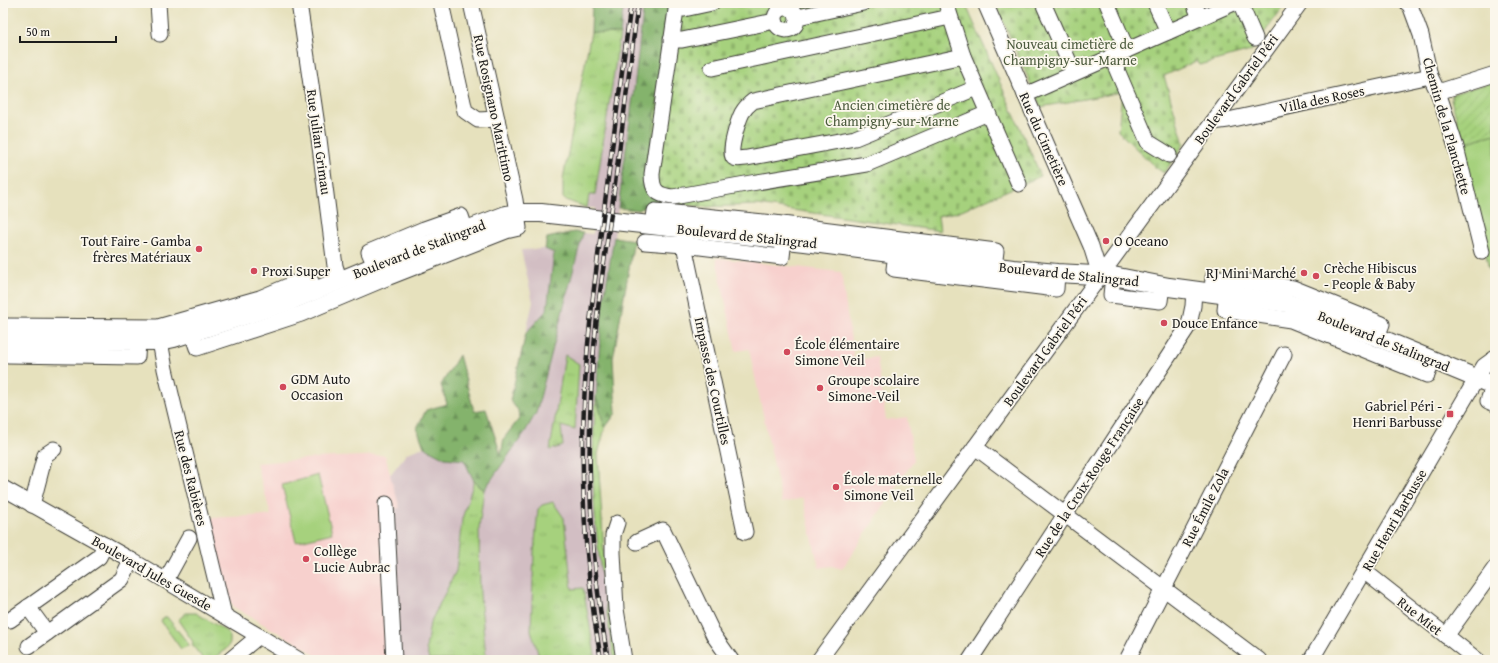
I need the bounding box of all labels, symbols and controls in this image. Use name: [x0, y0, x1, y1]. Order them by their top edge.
scale bar: [20, 18, 116, 44]
text: 50 m: [26, 23, 50, 40]
street label: Boulevard Gabriel Péri: [1189, 30, 1283, 148]
street label: Rue Rosignano Marittimo: [469, 33, 519, 183]
park label: Nouveau cimetière de Champigny-sur-Marne: [1003, 34, 1137, 70]
street label: Chemin de la Planchette: [1418, 55, 1476, 197]
street label: Villa des Roses: [1278, 80, 1366, 118]
street label: Rue Julian Grimau: [302, 88, 336, 196]
street label: Rue du Cimetière: [1014, 89, 1074, 189]
park label: Ancien cimetière de Champigny-sur-Marne: [825, 95, 959, 131]
street label: Boulevard de Stalingrad: [350, 214, 489, 284]
street label: Boulevard de Stalingrad: [676, 219, 818, 253]
place label: Tout Faire - Gamba frères Matériaux: [81, 231, 192, 267]
place label: O Oceano: [1114, 231, 1169, 251]
marker: O Oceano: [1101, 236, 1111, 246]
marker: Tout Faire - Gamba frères Matériaux: [194, 244, 204, 254]
street label: Boulevard de Stalingrad: [998, 257, 1140, 291]
place label: Crèche Hibiscus - People & Baby: [1324, 258, 1417, 294]
place label: Proxi Super: [262, 261, 331, 281]
place label: RJ Mini Marché: [1206, 263, 1296, 283]
marker: Proxi Super: [249, 266, 259, 276]
marker: RJ Mini Marché: [1299, 268, 1309, 278]
marker: Crèche Hibiscus - People & Baby: [1311, 271, 1321, 281]
street label: Boulevard Gabriel Péri: [998, 292, 1092, 410]
street label: Boulevard de Stalingrad: [1315, 305, 1453, 377]
place label: Douce Enfance: [1172, 313, 1258, 333]
street label: Impasse des Courtilles: [690, 315, 736, 447]
marker: Douce Enfance: [1159, 318, 1169, 328]
place label: École élémentaire Simone Veil: [795, 334, 900, 370]
marker: École élémentaire Simone Veil: [782, 347, 792, 357]
place label: GDM Auto Occasion: [291, 369, 350, 405]
place label: Groupe scolaire Simone-Veil: [828, 370, 920, 406]
marker: GDM Auto Occasion: [278, 382, 288, 392]
marker: Groupe scolaire Simone-Veil: [815, 383, 825, 393]
street label: Rue de la Croix-Rouge Française: [1030, 393, 1149, 561]
place label: Gabriel Péri - Henri Barbusse: [1353, 396, 1442, 432]
marker: Gabriel Péri - Henri Barbusse: [1445, 409, 1455, 419]
street label: Rue des Rabières: [169, 428, 213, 528]
street label: Rue Émile Zola: [1176, 464, 1234, 550]
street label: Rue Henri Barbusse: [1357, 465, 1432, 575]
place label: École maternelle Simone Veil: [844, 469, 943, 505]
marker: École maternelle Simone Veil: [831, 482, 841, 492]
street label: Boulevard Jules Guesde: [88, 530, 216, 616]
place label: Collège Lucie Aubrac: [314, 541, 390, 577]
marker: Collège Lucie Aubrac: [301, 554, 311, 564]
street label: Rue Miet: [1393, 592, 1447, 640]

